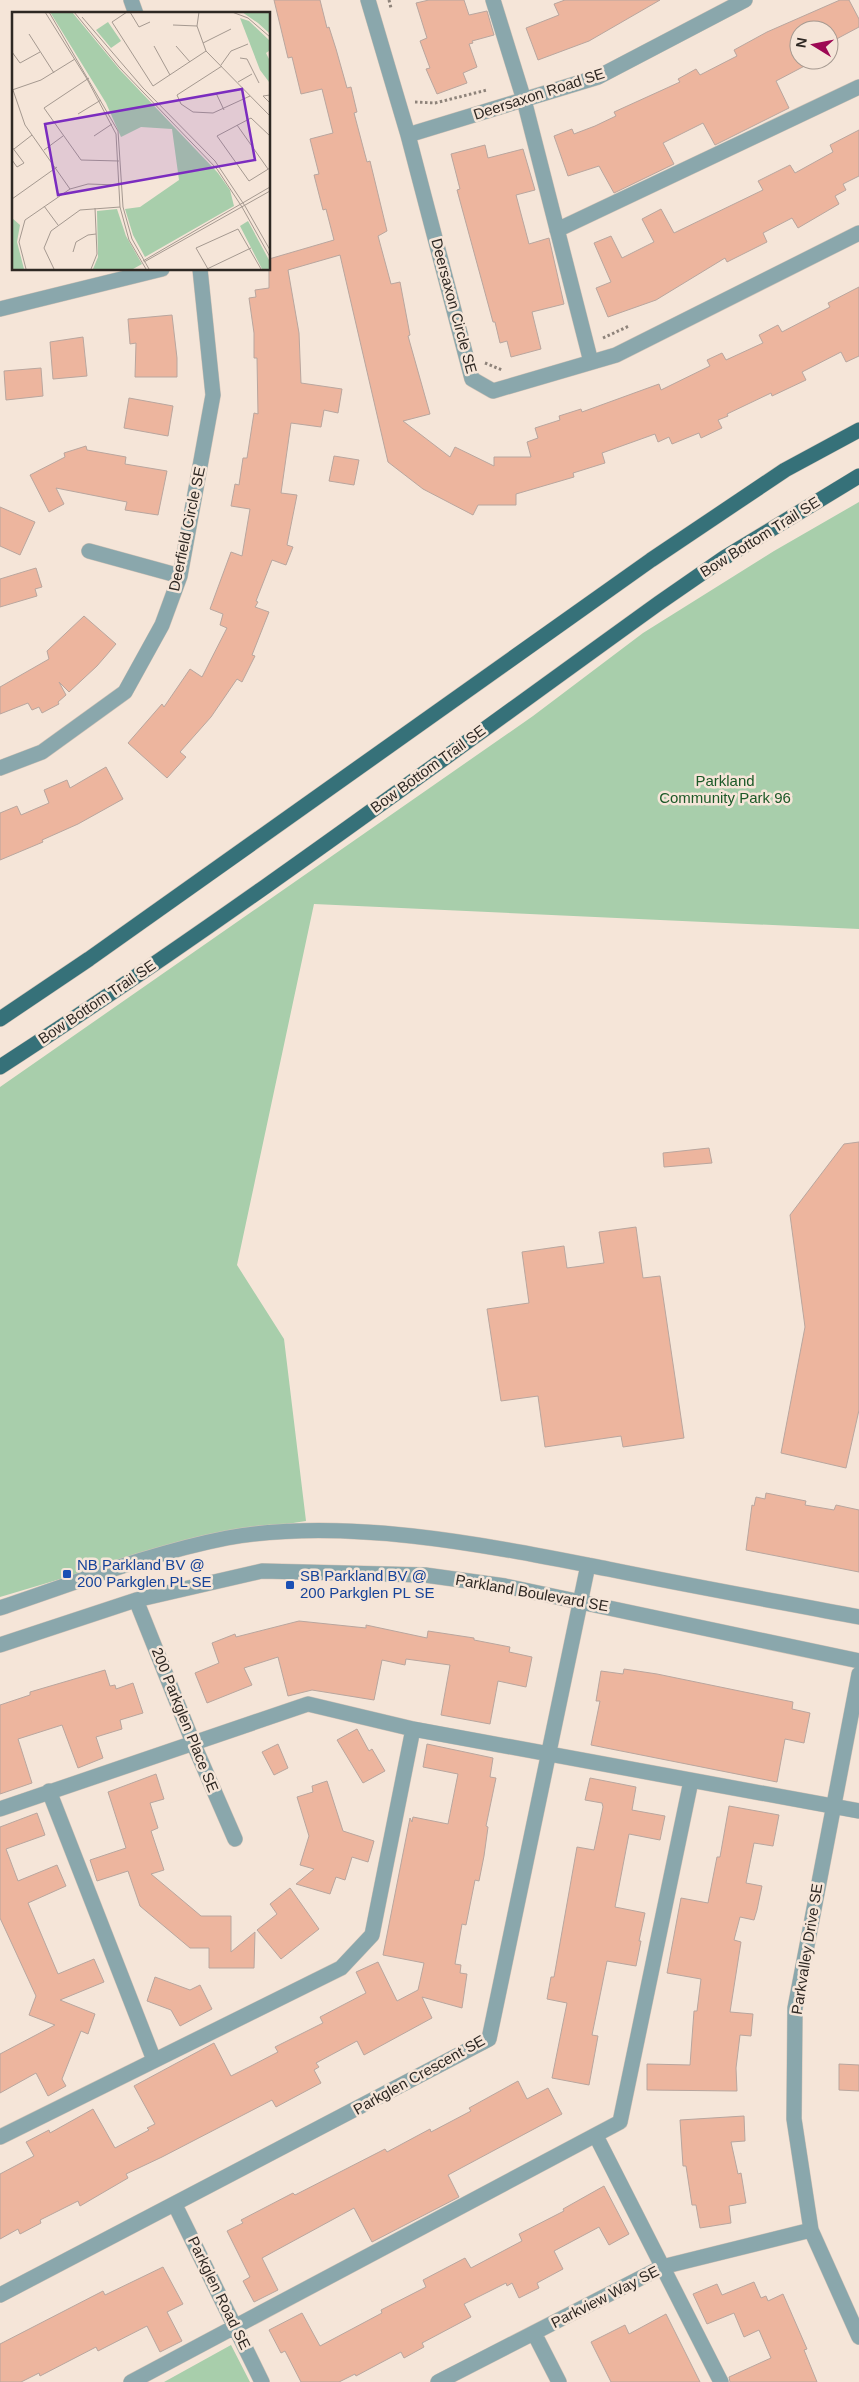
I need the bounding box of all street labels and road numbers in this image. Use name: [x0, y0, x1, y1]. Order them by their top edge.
street label: Deersaxon Road SE: [471, 64, 607, 123]
street label: Deersaxon Circle SE: [428, 236, 481, 375]
street label: Deerfield Circle SE: [165, 465, 208, 593]
street label: Bow Bottom Trail SE: [697, 493, 823, 580]
street label: Bow Bottom Trail SE: [367, 721, 488, 816]
street label: Bow Bottom Trail SE: [35, 956, 158, 1047]
street label: Parkland Boulevard SE: [454, 1571, 610, 1614]
street label: 200 Parkglen Place SE: [149, 1645, 222, 1795]
street label: Parkvalley Drive SE: [788, 1882, 825, 2016]
street label: Parkglen Crescent SE: [350, 2031, 487, 2118]
street label: Parkglen Road SE: [185, 2234, 254, 2352]
street label: Parkview Way SE: [548, 2262, 661, 2331]

